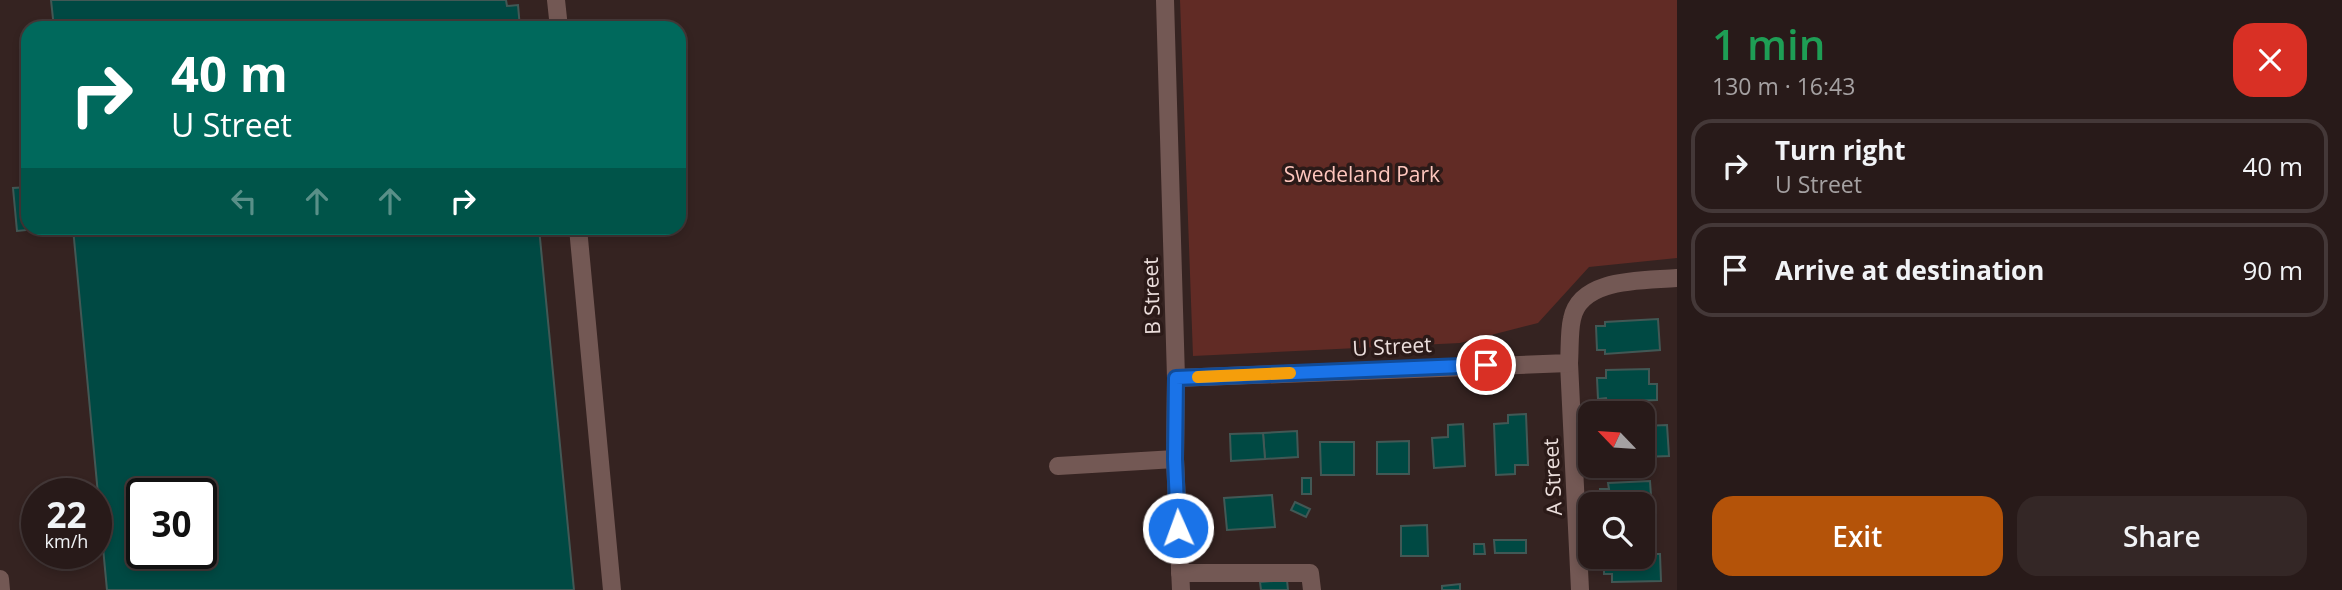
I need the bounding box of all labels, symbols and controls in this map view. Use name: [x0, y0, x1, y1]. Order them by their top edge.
text: 1 min: [1712, 15, 1825, 72]
button: close: [2233, 23, 2307, 97]
text: 40 m: [171, 40, 288, 106]
icon: right: [56, 49, 147, 140]
text: 130 m · 16:43: [1712, 70, 1855, 102]
text: U Street: [171, 103, 292, 146]
text: Turn right: [1775, 132, 1906, 168]
icon: right: [1716, 147, 1754, 185]
text: 40 m: [2242, 148, 2303, 184]
park label: Swedeland Park: [1284, 160, 1440, 188]
text: U Street: [1775, 168, 1862, 200]
icon: left: [225, 182, 263, 220]
icon: ahead: [298, 182, 336, 220]
icon: ahead: [371, 182, 409, 220]
icon: right: [444, 182, 482, 220]
icon: arrive: [1716, 251, 1754, 289]
text: Arrive at destination: [1775, 252, 2044, 288]
text: 90 m: [2242, 252, 2303, 288]
street label: B Street: [1136, 257, 1166, 335]
street label: U Street: [1352, 330, 1432, 362]
pin: [1456, 335, 1516, 395]
icon: arrive: [1467, 346, 1505, 384]
north arrow: [1578, 401, 1656, 478]
map controls: [1578, 401, 1655, 569]
street label: A Street: [1536, 438, 1568, 516]
speed limit sign: 30: [126, 478, 217, 569]
text: 22: [46, 491, 87, 538]
position arrow: [1141, 491, 1215, 565]
button: search: [1578, 492, 1655, 569]
button: Exit: [1712, 496, 2003, 576]
button: Share: [2017, 496, 2307, 576]
text: km/h: [45, 529, 88, 553]

